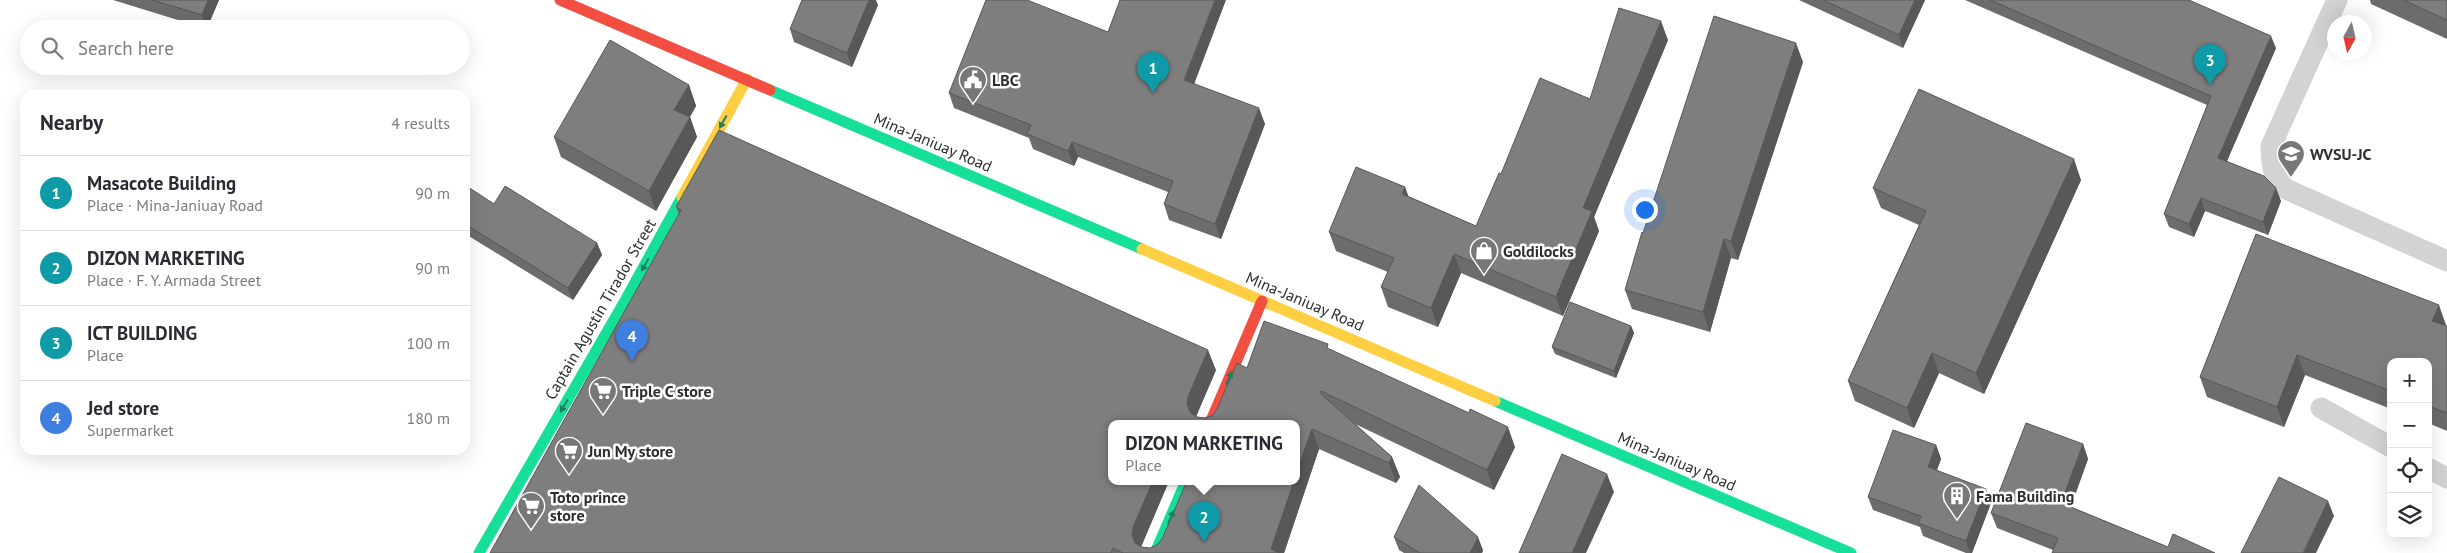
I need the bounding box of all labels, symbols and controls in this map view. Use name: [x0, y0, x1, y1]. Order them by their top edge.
north arrow: [2327, 15, 2372, 60]
search box: [20, 20, 470, 75]
icon: search: [38, 34, 66, 62]
text: Search here: [78, 36, 174, 60]
pin: 3: [2194, 44, 2226, 85]
pin: 1: [1137, 52, 1169, 93]
public building icon: LBC: [958, 65, 988, 104]
place label: LBC: [992, 70, 1019, 90]
street label: Mina-Janiuay Road: [871, 108, 995, 176]
text: Nearby: [40, 109, 103, 136]
text: 4 results: [391, 113, 450, 133]
one-way arrow: [719, 115, 727, 129]
school or university icon: WVSU-JC: [2276, 139, 2306, 178]
place label: WVSU-JC: [2310, 144, 2372, 164]
text: Masacote Building: [87, 171, 236, 195]
text: 1: [51, 183, 61, 203]
text: 90 m: [415, 183, 450, 203]
text: Place · Mina-Janiuay Road: [87, 195, 263, 215]
your location: [1632, 197, 1658, 223]
street label: Captain Agustin Tirador Street: [540, 215, 660, 403]
shop icon: Goldilocks: [1469, 236, 1499, 275]
place label: Goldilocks: [1503, 241, 1574, 261]
text: DIZON MARKETING: [87, 246, 245, 270]
one-way arrow: [641, 257, 649, 272]
text: 2: [51, 258, 61, 278]
text: 90 m: [415, 258, 450, 278]
street label: Mina-Janiuay Road: [1243, 267, 1367, 335]
text: Place · F. Y. Armada Street: [87, 270, 261, 290]
pin: 4: [616, 320, 648, 361]
text: ICT BUILDING: [87, 321, 197, 345]
text: 3: [51, 333, 61, 353]
text: 100 m: [407, 333, 450, 353]
text: Place: [87, 345, 124, 365]
map controls: [2387, 358, 2432, 538]
button: +: [2387, 358, 2432, 403]
one-way arrow: [1226, 371, 1234, 385]
supermarket icon: Triple C store: [588, 376, 618, 415]
place label: Triple C store: [622, 381, 712, 401]
text: Jed store: [87, 396, 159, 420]
one-way arrow: [560, 399, 569, 412]
button: −: [2387, 403, 2432, 448]
text: 4: [51, 408, 61, 428]
text: 180 m: [407, 408, 450, 428]
text: Supermarket: [87, 420, 174, 440]
popup: [1108, 420, 1300, 485]
street label: Mina-Janiuay Road: [1615, 427, 1739, 495]
text: DIZON MARKETING: [1125, 431, 1283, 455]
supermarket icon: Jun My store: [554, 436, 584, 475]
place label: Jun My store: [587, 441, 673, 461]
button: locate: [2387, 448, 2432, 493]
text: Place: [1125, 455, 1162, 475]
building icon: Fama Building: [1942, 481, 1972, 520]
place label: Fama Building: [1976, 486, 2074, 506]
place label: Toto prince store: [550, 487, 626, 525]
supermarket icon: Toto prince store: [516, 491, 546, 530]
button: layers: [2387, 493, 2432, 538]
pin: 2: [1188, 501, 1220, 542]
one-way arrow: [1167, 510, 1175, 524]

